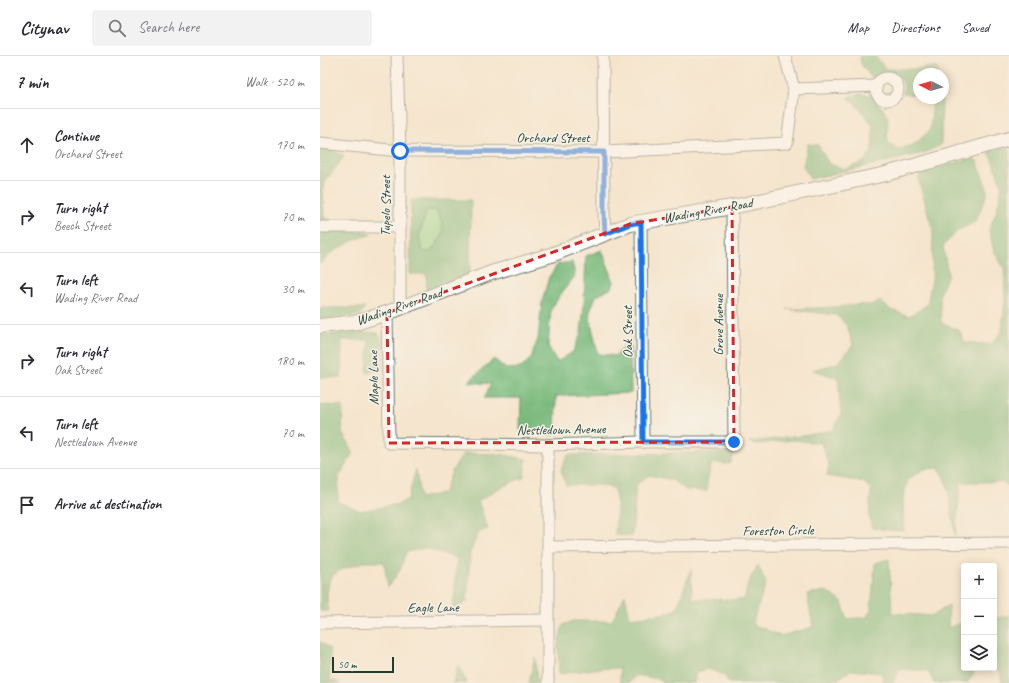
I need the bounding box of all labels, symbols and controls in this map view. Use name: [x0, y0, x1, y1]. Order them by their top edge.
search box: [92, 10, 372, 46]
text: Citynav: [20, 16, 68, 40]
icon: search: [106, 17, 128, 39]
text: Search here: [138, 18, 199, 37]
text: Map: [848, 19, 869, 36]
text: Directions: [891, 19, 940, 36]
text: Saved: [962, 19, 989, 36]
north arrow: [913, 68, 949, 104]
text: 7 min: [16, 72, 49, 93]
text: Walk · 520 m: [245, 74, 304, 90]
text: Continue: [54, 127, 99, 146]
street label: Orchard Street: [516, 129, 591, 146]
icon: ahead: [16, 134, 38, 156]
text: 170 m: [276, 137, 304, 153]
route start: [391, 142, 409, 160]
text: Orchard Street: [54, 146, 122, 162]
street label: Tupelo Street: [377, 174, 394, 237]
street label: Wading River Road: [662, 194, 756, 227]
text: Turn right: [54, 199, 107, 218]
icon: right: [16, 206, 38, 228]
text: 70 m: [282, 209, 304, 225]
text: Beech Street: [54, 218, 111, 234]
text: Turn left: [54, 271, 97, 290]
icon: left: [16, 278, 38, 300]
text: 30 m: [282, 281, 304, 297]
street label: Wading River Road: [354, 283, 447, 329]
text: Wading River Road: [54, 290, 137, 306]
street label: Grove Avenue: [710, 293, 727, 356]
street label: Oak Street: [619, 305, 636, 358]
text: Turn right: [54, 343, 107, 362]
street label: Maple Lane: [365, 349, 382, 405]
icon: right: [16, 350, 38, 372]
text: 180 m: [276, 353, 304, 369]
text: Oak Street: [54, 362, 102, 378]
text: Turn left: [54, 415, 97, 434]
street label: Nestledown Avenue: [516, 420, 607, 439]
icon: left: [16, 422, 38, 444]
text: 70 m: [282, 425, 304, 441]
route end: [725, 433, 743, 451]
text: Nestledown Avenue: [54, 434, 137, 450]
icon: arrive: [16, 494, 38, 516]
text: Arrive at destination: [54, 495, 161, 514]
street label: Foreston Circle: [742, 521, 815, 540]
map controls: [961, 563, 997, 671]
button: +: [961, 563, 997, 599]
street label: Eagle Lane: [407, 599, 460, 616]
button: −: [961, 599, 997, 635]
button: layers: [961, 635, 997, 671]
scale bar: [332, 655, 394, 674]
text: 50 m: [338, 657, 357, 671]

